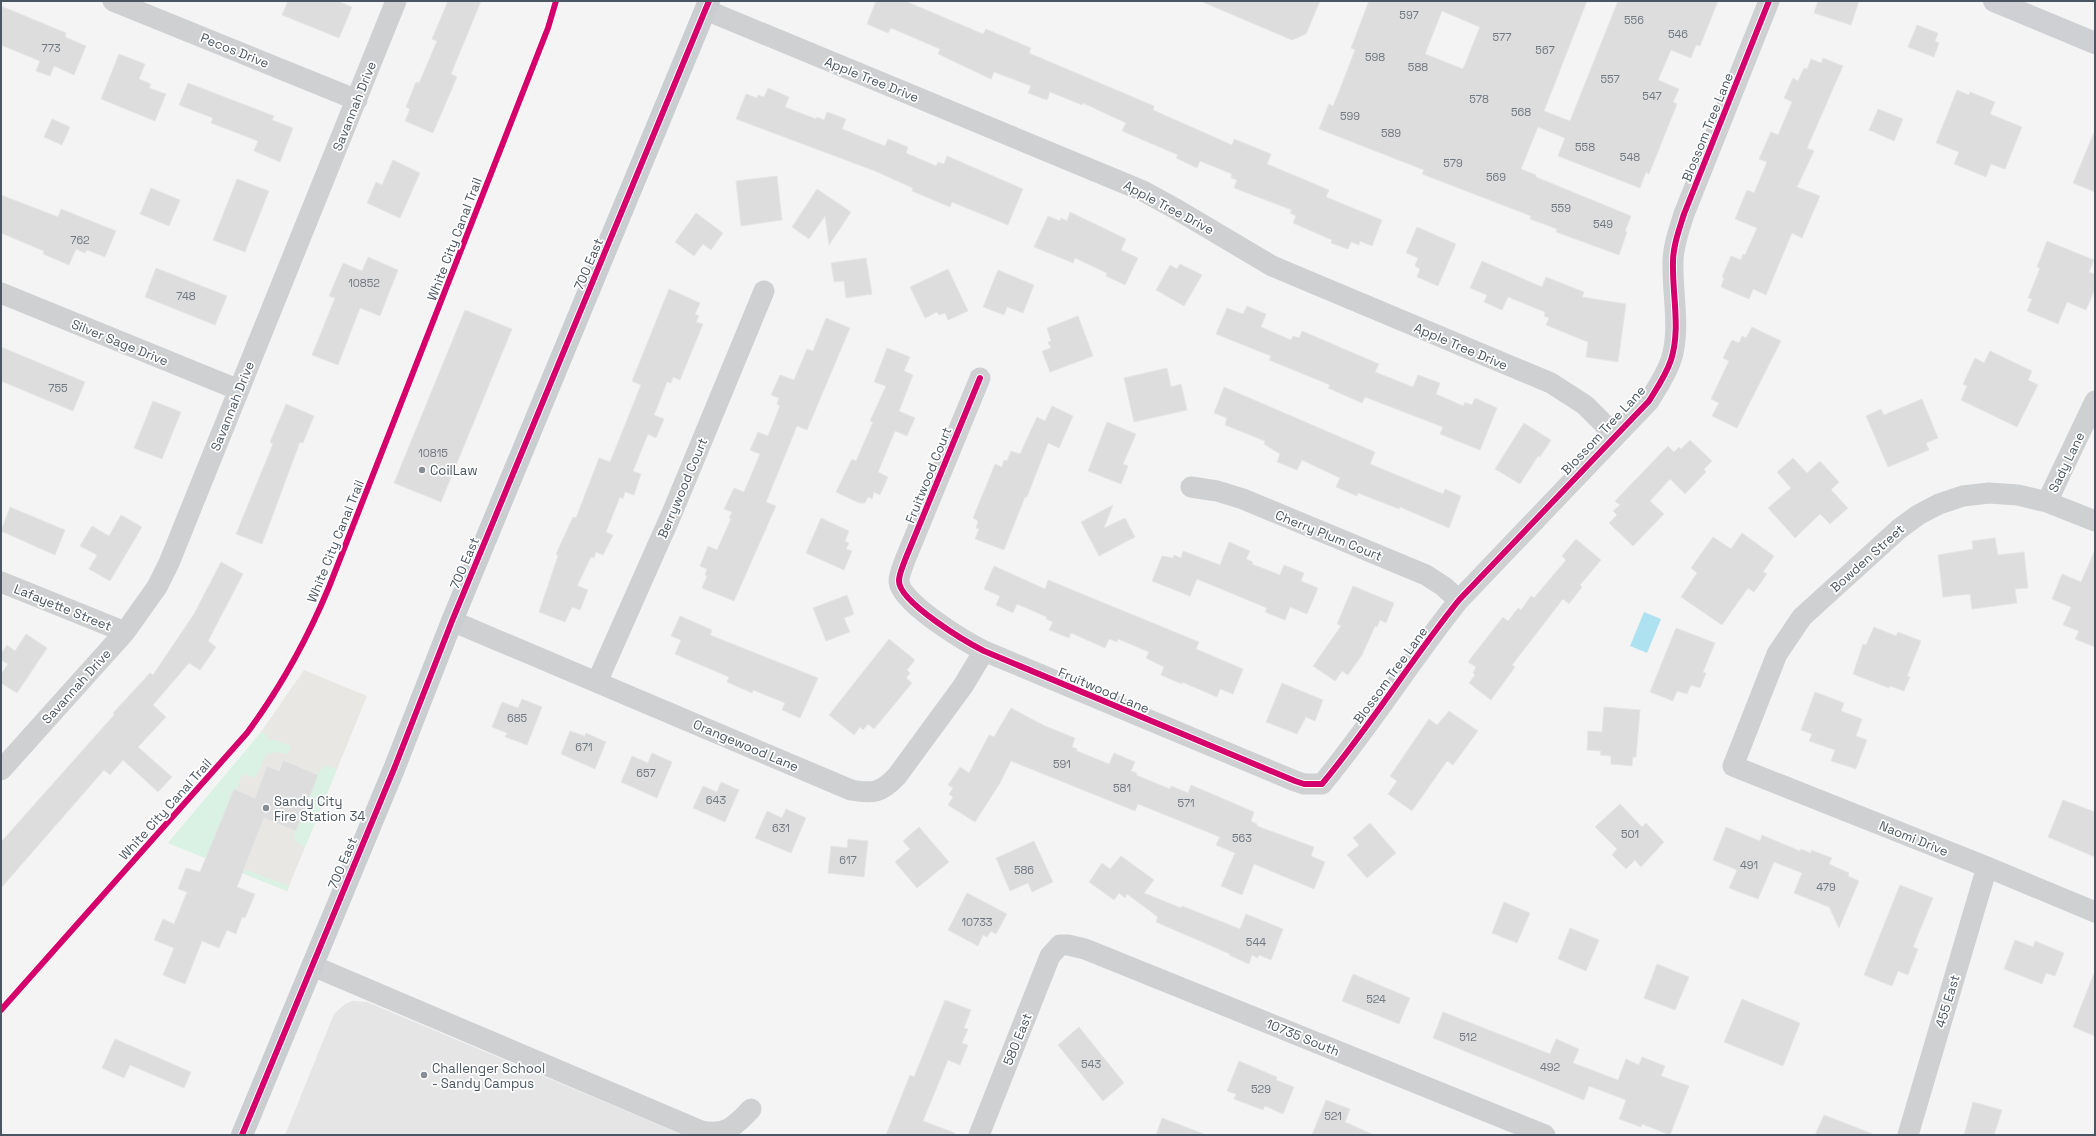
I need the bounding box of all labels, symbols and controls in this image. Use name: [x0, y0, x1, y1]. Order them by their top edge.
house number: 597: [1399, 8, 1419, 22]
house number: 556: [1624, 13, 1644, 27]
house number: 546: [1668, 27, 1688, 41]
street label: Pecos Drive: [198, 29, 272, 72]
house number: 577: [1493, 30, 1511, 44]
house number: 773: [41, 41, 61, 55]
house number: 567: [1535, 43, 1555, 57]
house number: 598: [1365, 50, 1385, 64]
street label: Apple Tree Drive: [822, 53, 921, 106]
street label: Savannah Drive: [329, 59, 380, 154]
house number: 588: [1408, 60, 1428, 74]
street label: Blossom Tree Lane: [1678, 70, 1737, 184]
house number: 557: [1600, 72, 1620, 86]
house number: 547: [1642, 89, 1662, 103]
house number: 578: [1469, 92, 1489, 106]
house number: 568: [1511, 105, 1531, 119]
house number: 599: [1340, 109, 1360, 123]
house number: 589: [1381, 126, 1401, 140]
house number: 558: [1575, 140, 1595, 154]
house number: 548: [1620, 150, 1640, 164]
house number: 579: [1443, 156, 1463, 170]
house number: 569: [1486, 170, 1506, 184]
street label: White City Canal Trail: [423, 175, 486, 303]
street label: Apple Tree Drive: [1121, 176, 1217, 238]
house number: 559: [1551, 201, 1571, 215]
house number: 549: [1593, 217, 1613, 231]
house number: 762: [70, 233, 90, 247]
street label: 700 East: [570, 236, 607, 293]
house number: 10852: [348, 276, 380, 290]
house number: 748: [176, 289, 196, 303]
street label: Silver Sage Drive: [69, 315, 171, 370]
street label: Apple Tree Drive: [1411, 319, 1510, 374]
street label: Savannah Drive: [207, 359, 258, 454]
house number: 755: [48, 381, 68, 395]
street label: Blossom Tree Lane: [1558, 382, 1649, 479]
street label: Fruitwood Court: [901, 425, 956, 526]
street label: Sady Lane: [2045, 429, 2088, 495]
street label: Berrywood Court: [654, 435, 711, 541]
house number: 10815: [418, 446, 448, 460]
place label: CoilLaw: [430, 462, 478, 479]
marker: CoilLaw: [417, 465, 427, 475]
street label: White City Canal Trail: [303, 477, 368, 605]
street label: Cherry Plum Court: [1273, 506, 1385, 565]
street label: Bowden Street: [1827, 521, 1908, 596]
street label: 700 East: [446, 535, 483, 592]
street label: Lafayette Street: [12, 580, 114, 635]
street label: Blossom Tree Lane: [1349, 623, 1431, 727]
street label: Savannah Drive: [38, 645, 115, 727]
street label: Fruitwood Lane: [1056, 664, 1152, 717]
house number: 685: [507, 711, 527, 725]
street label: Orangewood Lane: [690, 716, 801, 775]
house number: 671: [575, 740, 593, 754]
street label: White City Canal Trail: [115, 755, 215, 864]
house number: 591: [1053, 757, 1071, 771]
house number: 657: [636, 766, 656, 780]
house number: 581: [1113, 781, 1131, 795]
place label: Sandy City Fire Station 34: [274, 793, 365, 825]
house number: 643: [706, 793, 726, 807]
house number: 571: [1177, 796, 1195, 810]
marker: Sandy City Fire Station 34: [261, 803, 271, 813]
street label: Naomi Drive: [1877, 817, 1951, 860]
house number: 631: [772, 821, 790, 835]
house number: 501: [1621, 827, 1639, 841]
house number: 563: [1232, 831, 1252, 845]
street label: 700 East: [324, 835, 361, 892]
house number: 617: [839, 853, 857, 867]
house number: 491: [1740, 858, 1758, 872]
house number: 586: [1014, 863, 1034, 877]
house number: 479: [1816, 880, 1836, 894]
house number: 10733: [962, 915, 993, 929]
house number: 544: [1246, 935, 1266, 949]
street label: 455 East: [1931, 973, 1964, 1030]
house number: 524: [1366, 992, 1386, 1006]
street label: 580 East: [999, 1011, 1036, 1068]
street label: 10735 South: [1264, 1015, 1342, 1060]
house number: 512: [1459, 1030, 1477, 1044]
house number: 543: [1081, 1057, 1101, 1071]
place label: Challenger School - Sandy Campus: [432, 1060, 545, 1092]
house number: 492: [1540, 1060, 1560, 1074]
marker: Challenger School - Sandy Campus: [419, 1070, 429, 1080]
house number: 529: [1251, 1082, 1271, 1096]
house number: 521: [1324, 1109, 1342, 1123]

